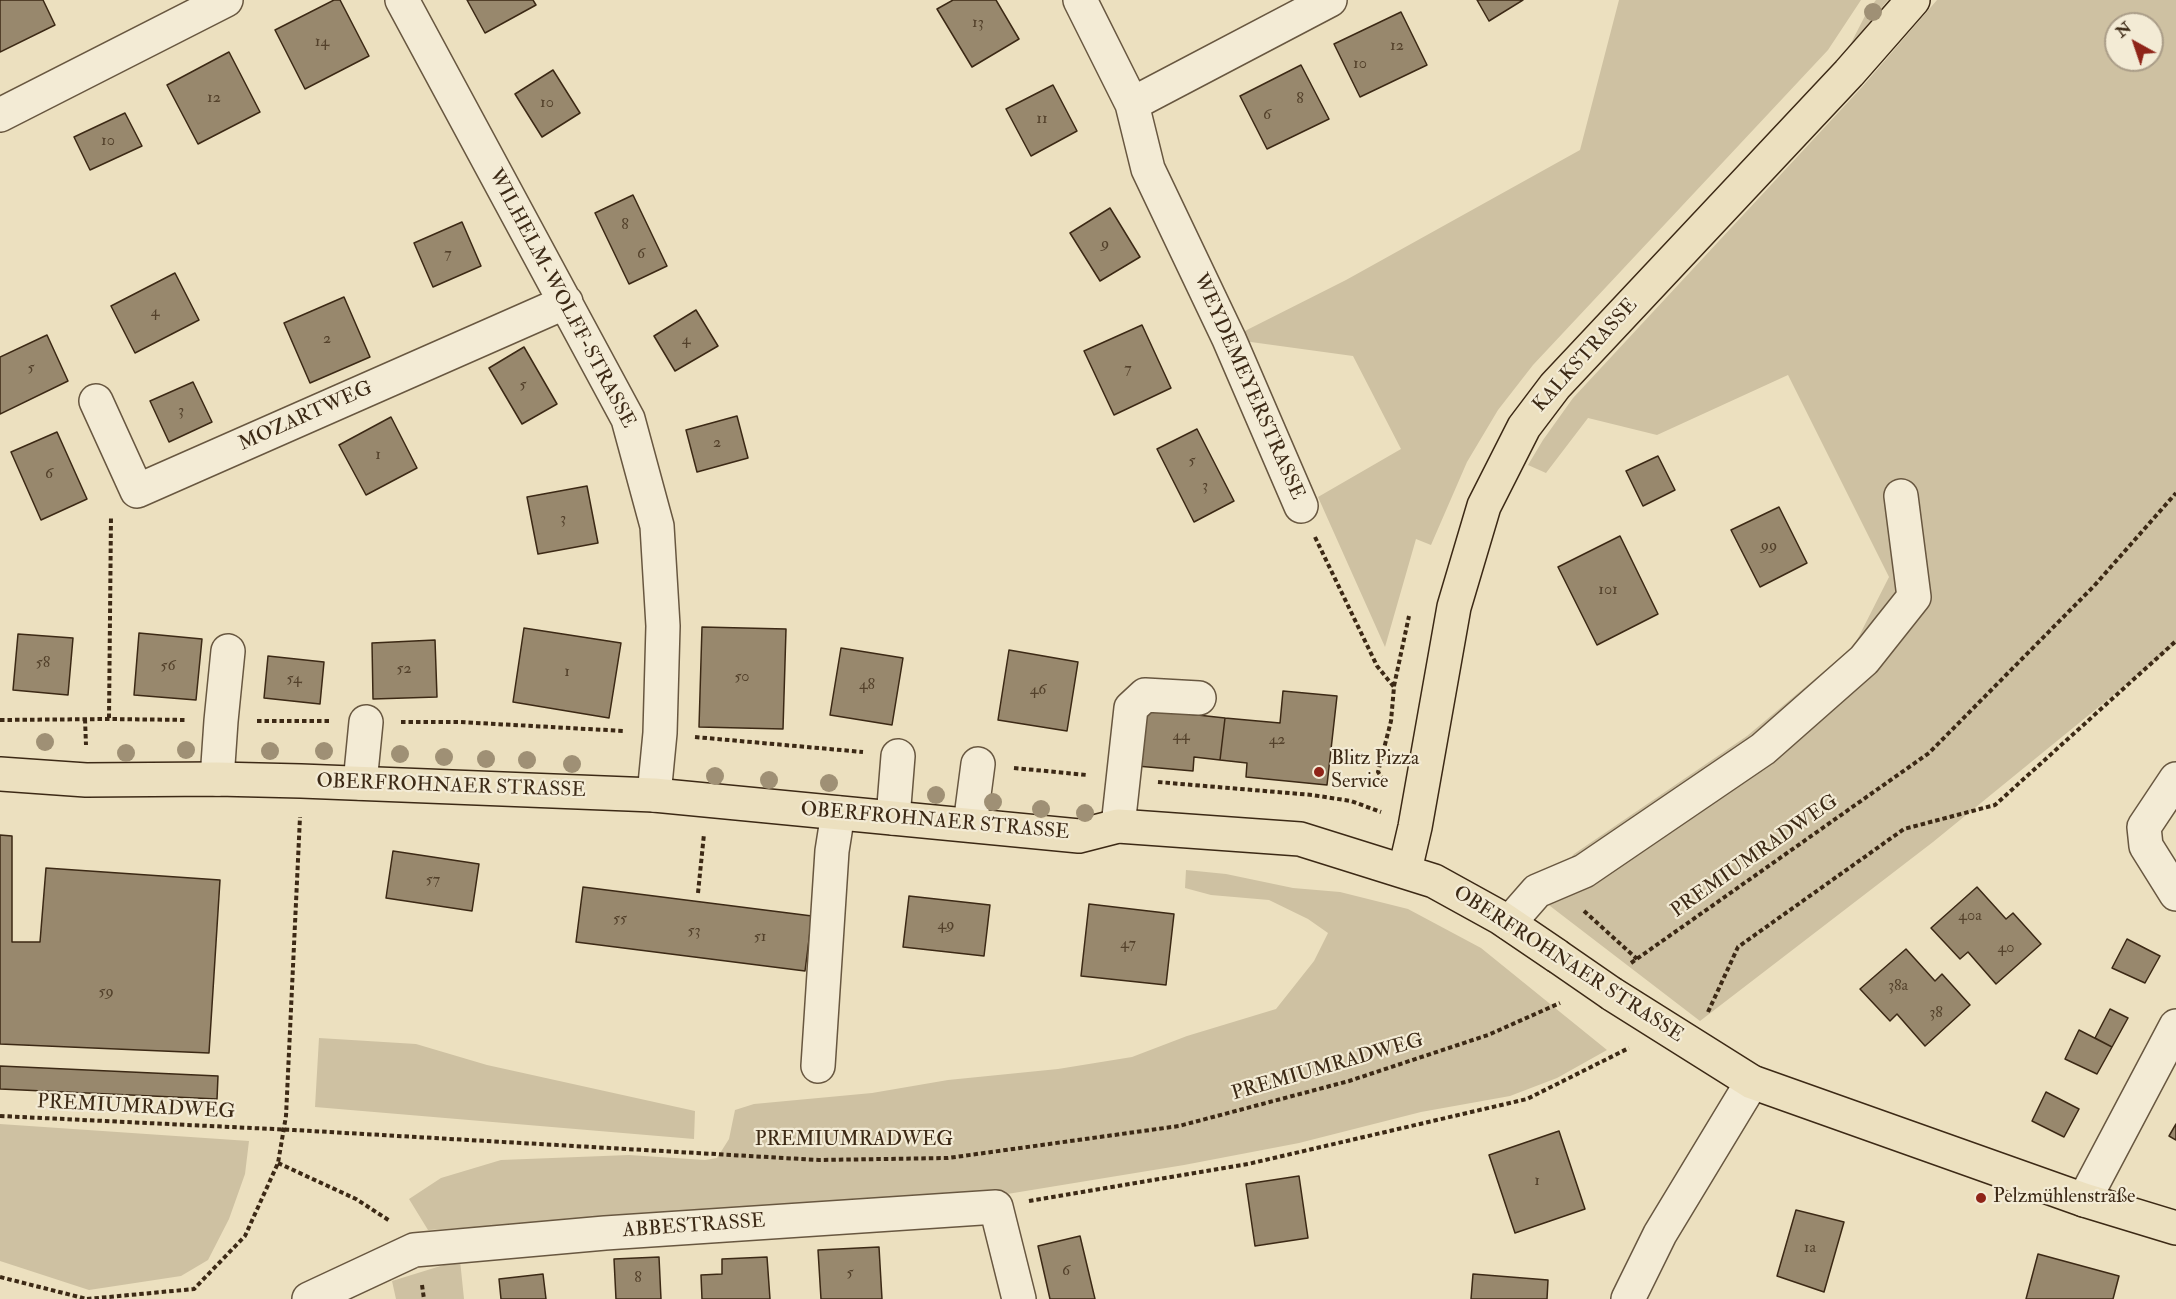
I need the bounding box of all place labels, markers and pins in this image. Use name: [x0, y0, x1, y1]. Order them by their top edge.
place label: Blitz Pizza Service: [1331, 748, 1419, 795]
marker: Blitz Pizza Service: [1312, 765, 1326, 779]
place label: Pelzmühlenstraße: [1993, 1186, 2135, 1210]
marker: Pelzmühlenstraße: [1974, 1191, 1988, 1205]

